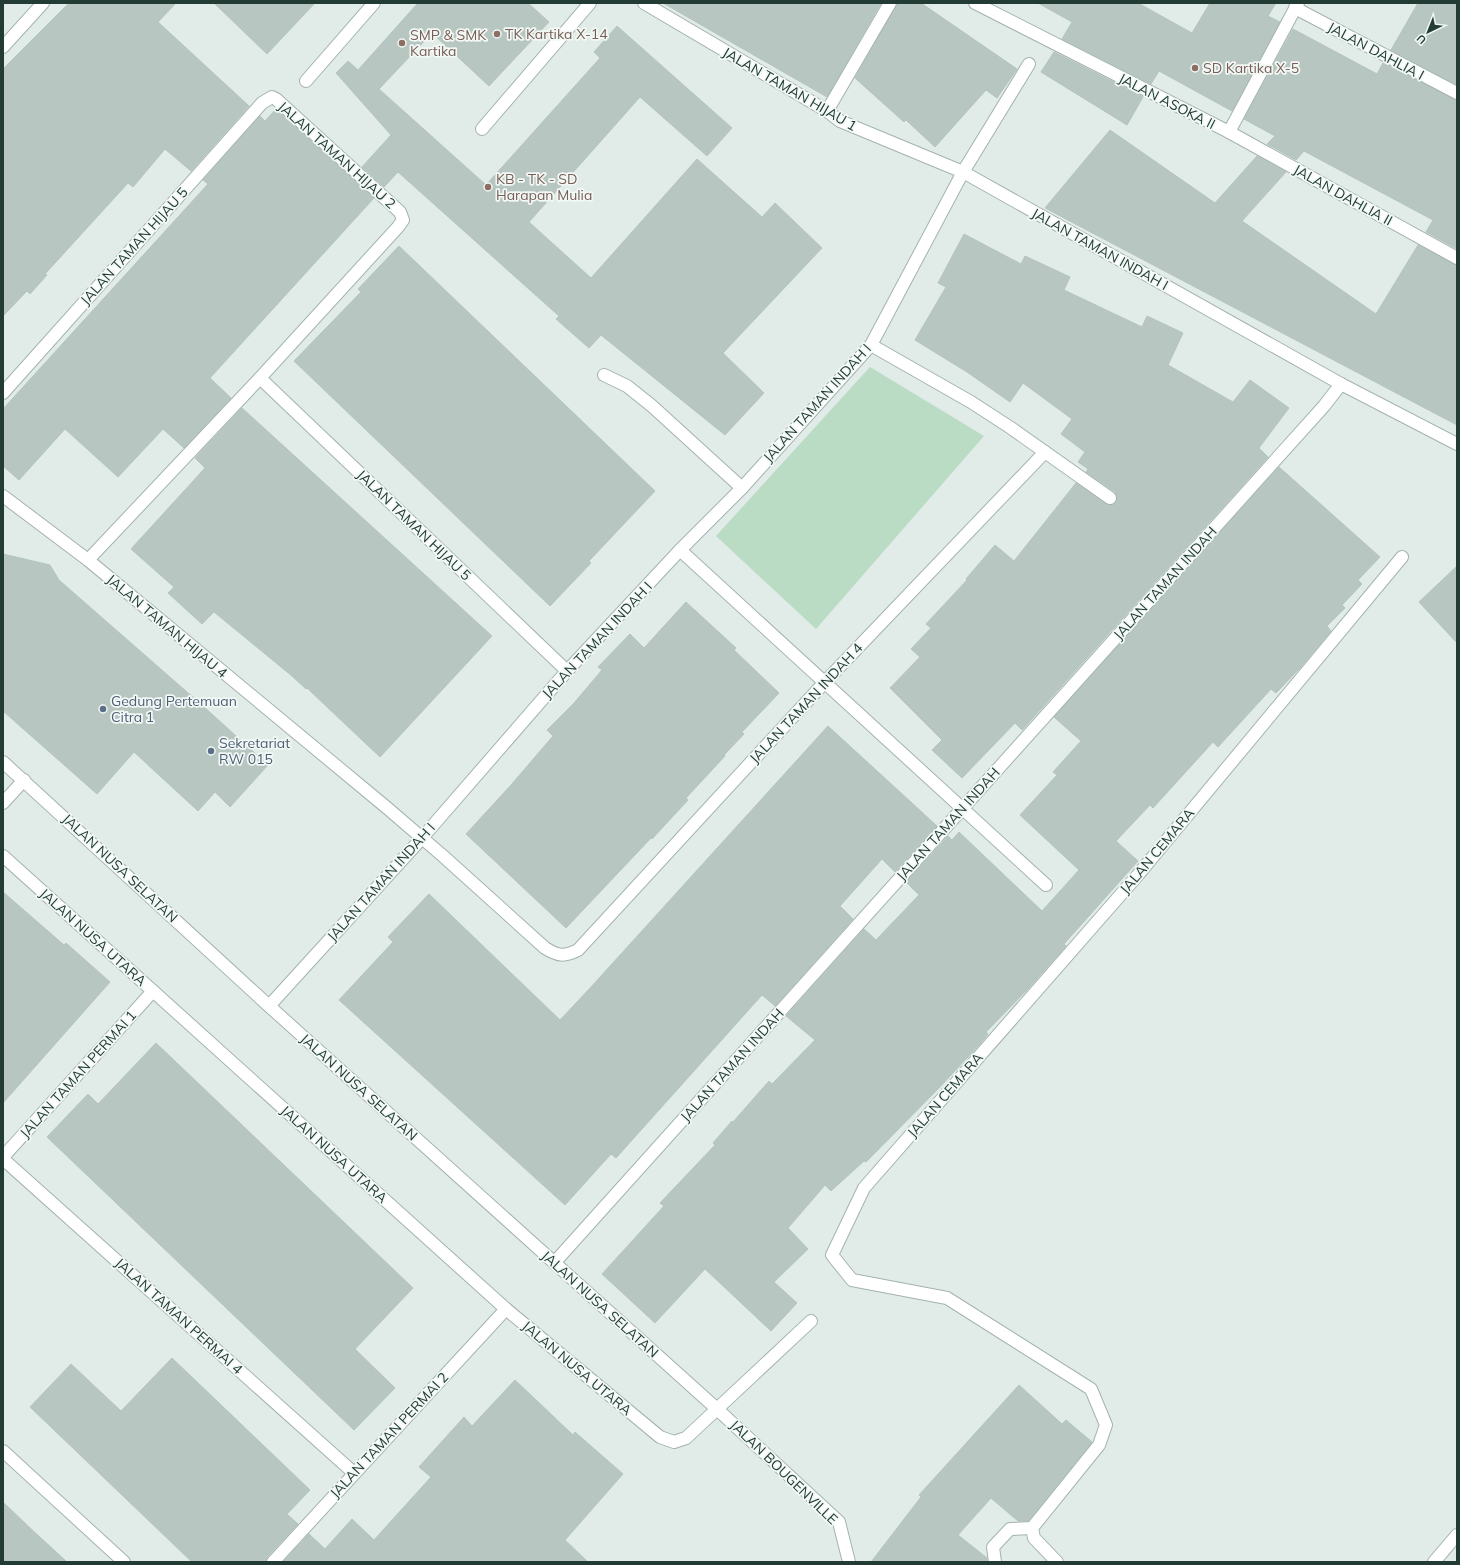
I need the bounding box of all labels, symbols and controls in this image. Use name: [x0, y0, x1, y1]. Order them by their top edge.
north arrow: [1408, 12, 1448, 52]
street label: JALAN DAHLIA I: [1325, 18, 1427, 84]
place label: TK Kartika X-14: [505, 25, 608, 43]
place label: SMP & SMK Kartika: [410, 26, 487, 60]
marker: TK Kartika X-14: [492, 29, 502, 39]
text: U: [1413, 31, 1429, 47]
marker: SMP & SMK Kartika: [397, 38, 407, 48]
street label: JALAN TAMAN HIJAU 1: [720, 43, 860, 135]
place label: SD Kartika X-5: [1203, 59, 1299, 77]
marker: SD Kartika X-5: [1190, 63, 1200, 73]
street label: JALAN ASOKA II: [1116, 69, 1218, 133]
street label: JALAN TAMAN HIJAU 2: [274, 97, 400, 213]
street label: JALAN DAHLIA II: [1290, 160, 1396, 230]
place label: KB - TK - SD Harapan Mulia: [496, 170, 592, 204]
marker: KB - TK - SD Harapan Mulia: [483, 182, 493, 192]
street label: JALAN TAMAN HIJAU 5: [76, 183, 192, 309]
street label: JALAN TAMAN INDAH I: [1029, 204, 1171, 294]
street label: JALAN TAMAN INDAH I: [759, 340, 875, 466]
street label: JALAN TAMAN HIJAU 5: [353, 466, 475, 584]
street label: JALAN TAMAN INDAH: [1109, 523, 1221, 643]
street label: JALAN TAMAN HIJAU 4: [103, 570, 232, 682]
street label: JALAN TAMAN INDAH I: [538, 578, 656, 702]
street label: JALAN TAMAN INDAH 4: [745, 639, 867, 767]
place label: Gedung Pertemuan Citra 1: [111, 692, 237, 726]
marker: Gedung Pertemuan Citra 1: [98, 704, 108, 714]
place label: Sekretariat RW 015: [219, 734, 290, 768]
marker: Sekretariat RW 015: [206, 746, 216, 756]
street label: JALAN TAMAN INDAH: [892, 764, 1004, 884]
street label: JALAN CEMARA: [1116, 804, 1199, 898]
street label: JALAN NUSA SELATAN: [58, 810, 182, 926]
street label: JALAN TAMAN INDAH I: [323, 819, 439, 945]
street label: JALAN NUSA UTARA: [36, 884, 151, 990]
street label: JALAN TAMAN INDAH: [676, 1005, 788, 1125]
street label: JALAN TAMAN PERMAI 1: [16, 1006, 140, 1142]
street label: JALAN NUSA SELATAN: [297, 1030, 421, 1144]
street label: JALAN CEMARA: [903, 1048, 987, 1141]
street label: JALAN NUSA UTARA: [277, 1101, 392, 1207]
street label: JALAN NUSA SELATAN: [538, 1247, 662, 1361]
street label: JALAN TAMAN PERMAI 4: [111, 1254, 247, 1379]
street label: JALAN NUSA UTARA: [518, 1317, 636, 1420]
street label: JALAN TAMAN PERMAI 2: [326, 1368, 452, 1502]
street label: JALAN BOUGENVILLE: [726, 1416, 842, 1528]

